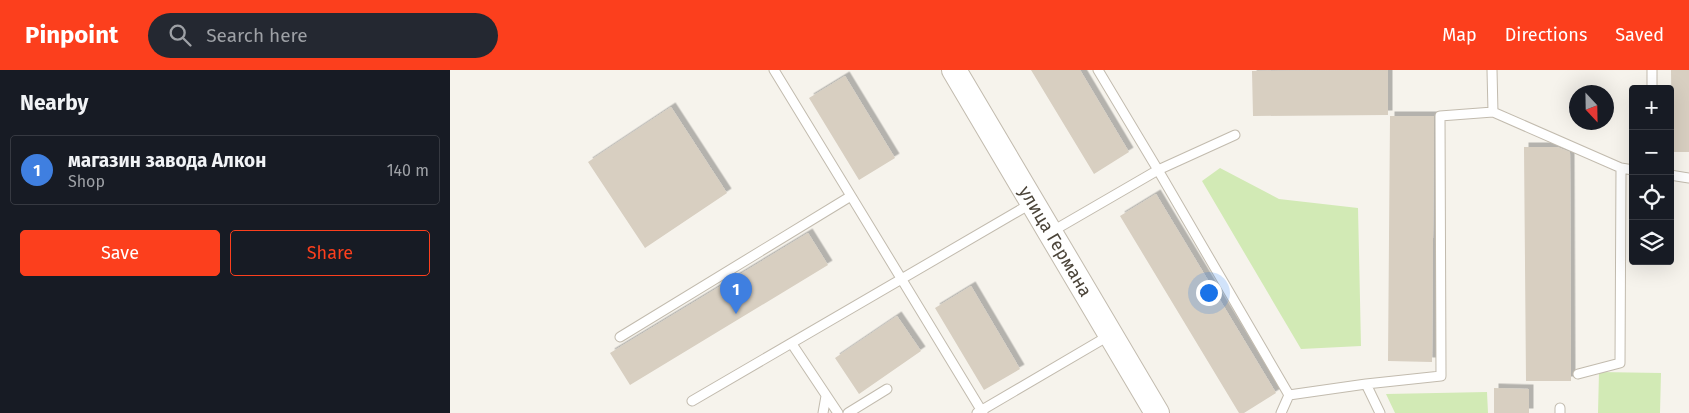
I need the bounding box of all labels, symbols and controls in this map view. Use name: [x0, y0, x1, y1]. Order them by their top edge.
search box: [148, 13, 498, 58]
text: Pinpoint: [25, 21, 118, 49]
icon: search: [166, 21, 194, 49]
text: Search here: [206, 24, 308, 47]
text: Map: [1442, 24, 1477, 46]
text: Directions: [1505, 24, 1587, 46]
text: Saved: [1615, 24, 1664, 46]
north arrow: [1569, 85, 1614, 130]
map controls: [1629, 85, 1674, 265]
button: +: [1629, 85, 1674, 130]
text: Nearby: [20, 90, 88, 116]
button: −: [1629, 130, 1674, 175]
text: магазин завода Алкон: [68, 149, 266, 172]
text: 1: [33, 161, 41, 180]
text: 140 m: [387, 161, 429, 180]
text: Shop: [68, 172, 105, 191]
button: locate: [1629, 175, 1674, 220]
street label: улица Германа: [1014, 182, 1097, 301]
button: layers: [1629, 220, 1674, 265]
button: Save: [20, 230, 220, 276]
button: Share: [230, 230, 430, 276]
pin: 1: [720, 273, 752, 314]
your location: [1196, 280, 1222, 306]

